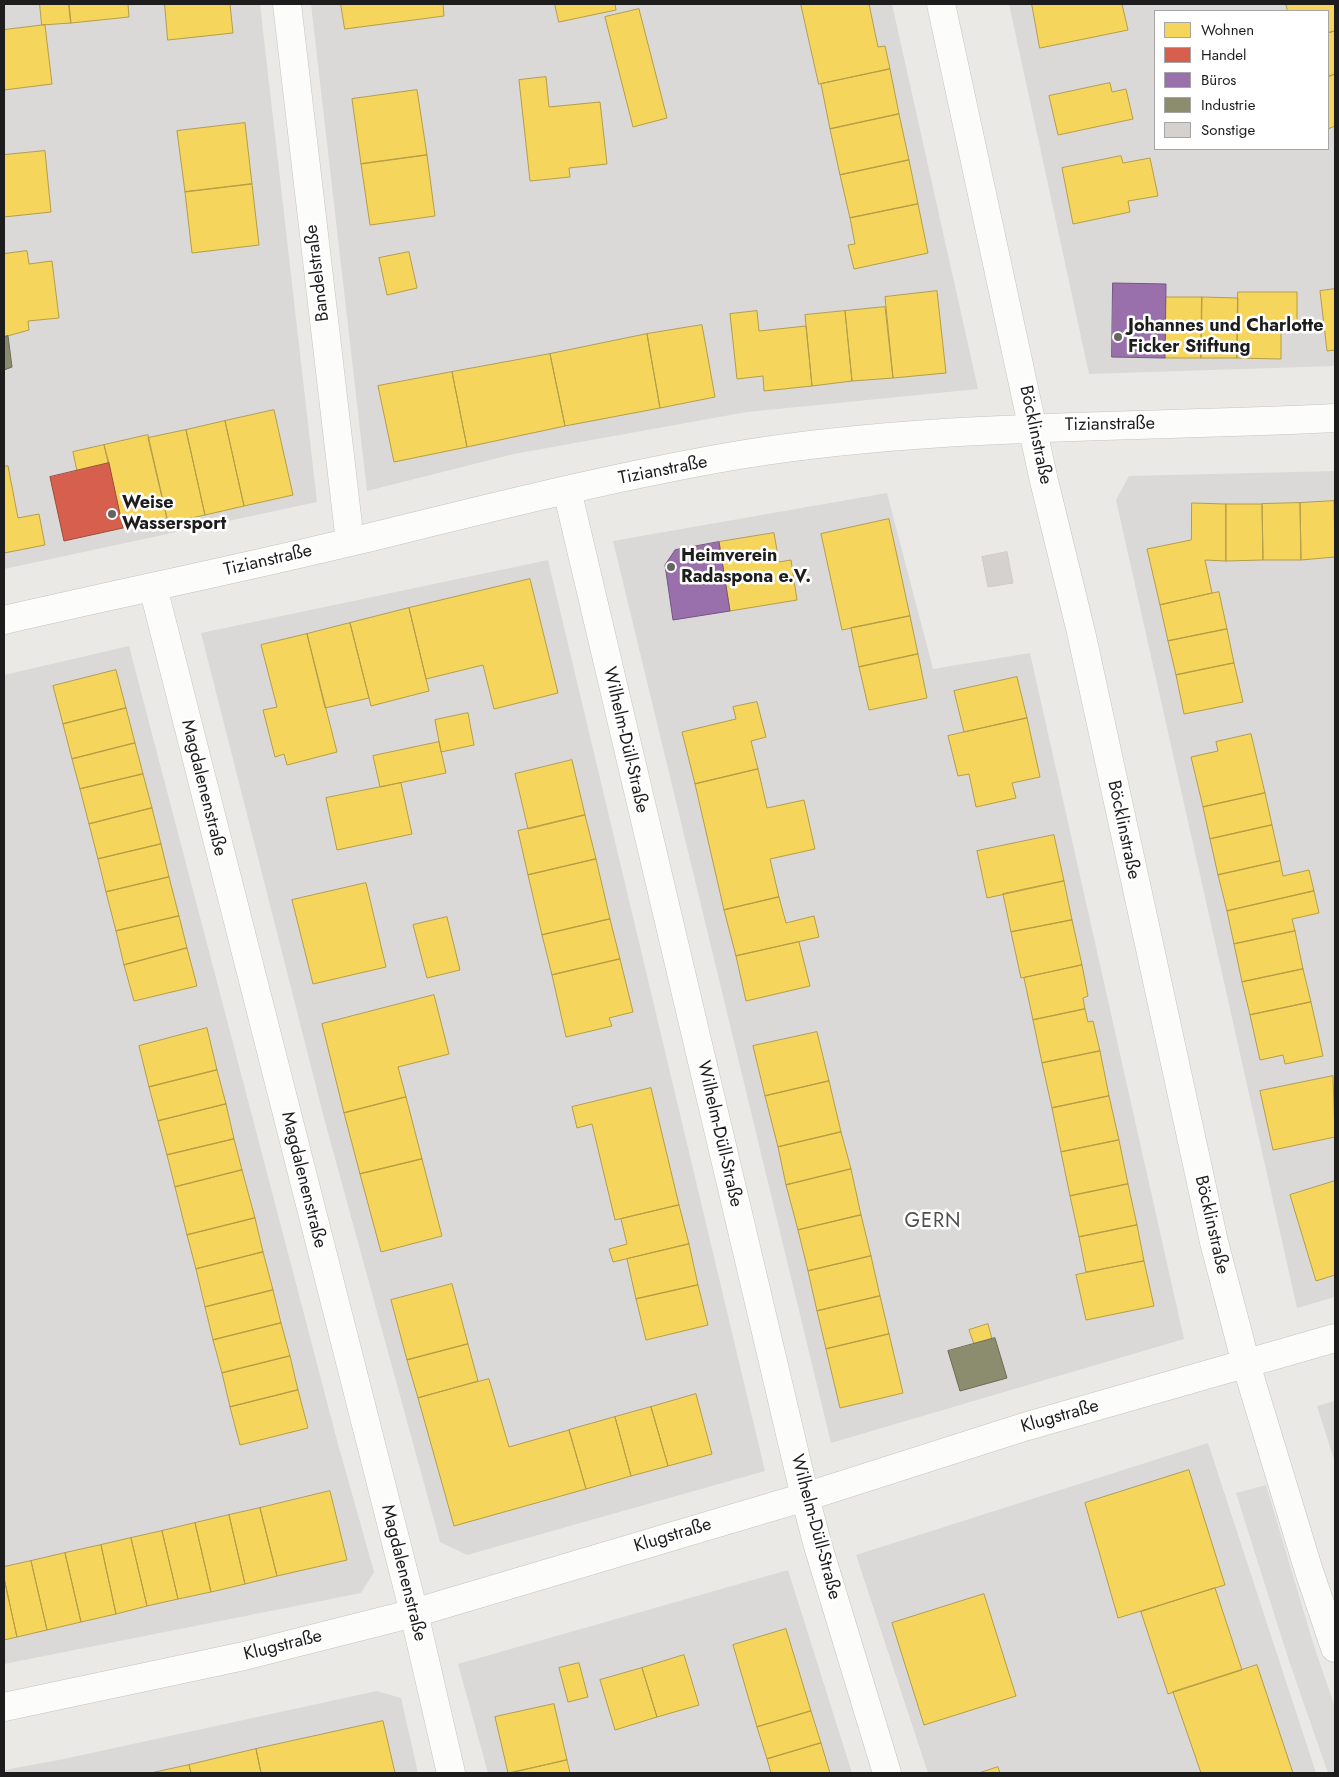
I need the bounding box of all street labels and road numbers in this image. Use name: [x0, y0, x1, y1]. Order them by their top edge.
street label: Bandelstraße: [301, 223, 335, 323]
street label: Böcklinstraße: [1014, 384, 1056, 486]
street label: Tizianstraße: [1065, 413, 1155, 437]
street label: Tizianstraße: [617, 452, 709, 490]
street label: Tizianstraße: [222, 540, 314, 582]
street label: Wilhelm-Düll-Straße: [598, 665, 652, 815]
street label: Magdalenenstraße: [176, 718, 230, 858]
street label: Böcklinstraße: [1102, 779, 1144, 881]
street label: Wilhelm-Düll-Straße: [692, 1059, 746, 1209]
street label: Magdalenenstraße: [276, 1110, 330, 1250]
street label: Böcklinstraße: [1189, 1174, 1233, 1276]
street label: Klugstraße: [1019, 1396, 1101, 1438]
street label: Wilhelm-Düll-Straße: [785, 1452, 845, 1602]
street label: Magdalenenstraße: [376, 1503, 430, 1643]
street label: Klugstraße: [632, 1514, 714, 1558]
street label: Klugstraße: [242, 1626, 324, 1666]

